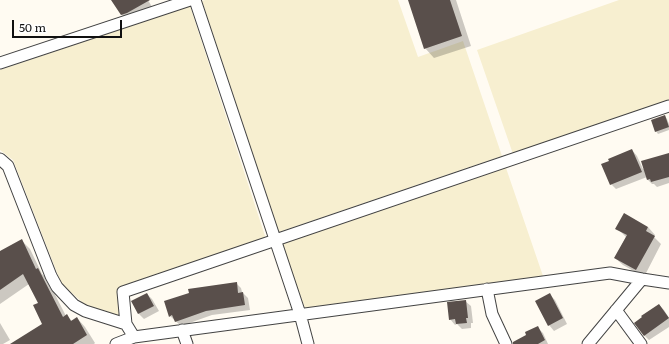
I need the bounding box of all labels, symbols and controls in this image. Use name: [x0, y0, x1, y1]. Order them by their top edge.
scale bar: [14, 12, 124, 38]
text: 50 m: [19, 18, 46, 36]

